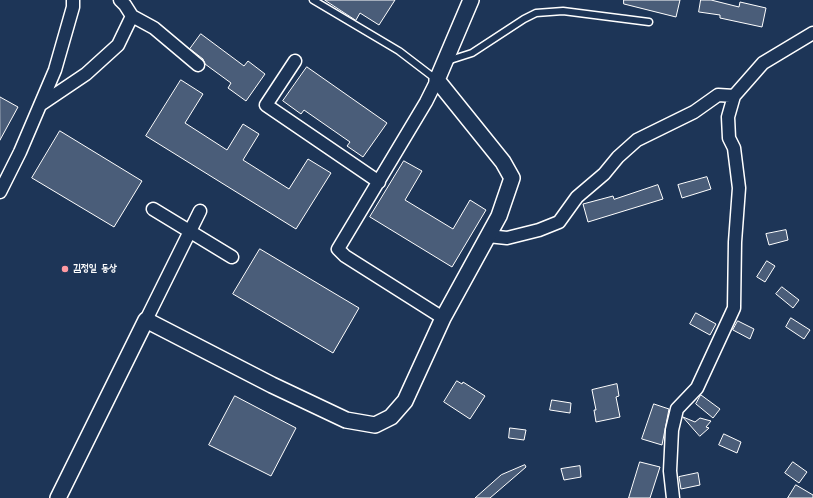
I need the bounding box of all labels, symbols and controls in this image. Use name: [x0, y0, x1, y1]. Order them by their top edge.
place label: 김정일 동상: [73, 263, 117, 275]
marker: 김정일 동상: [60, 264, 70, 274]

